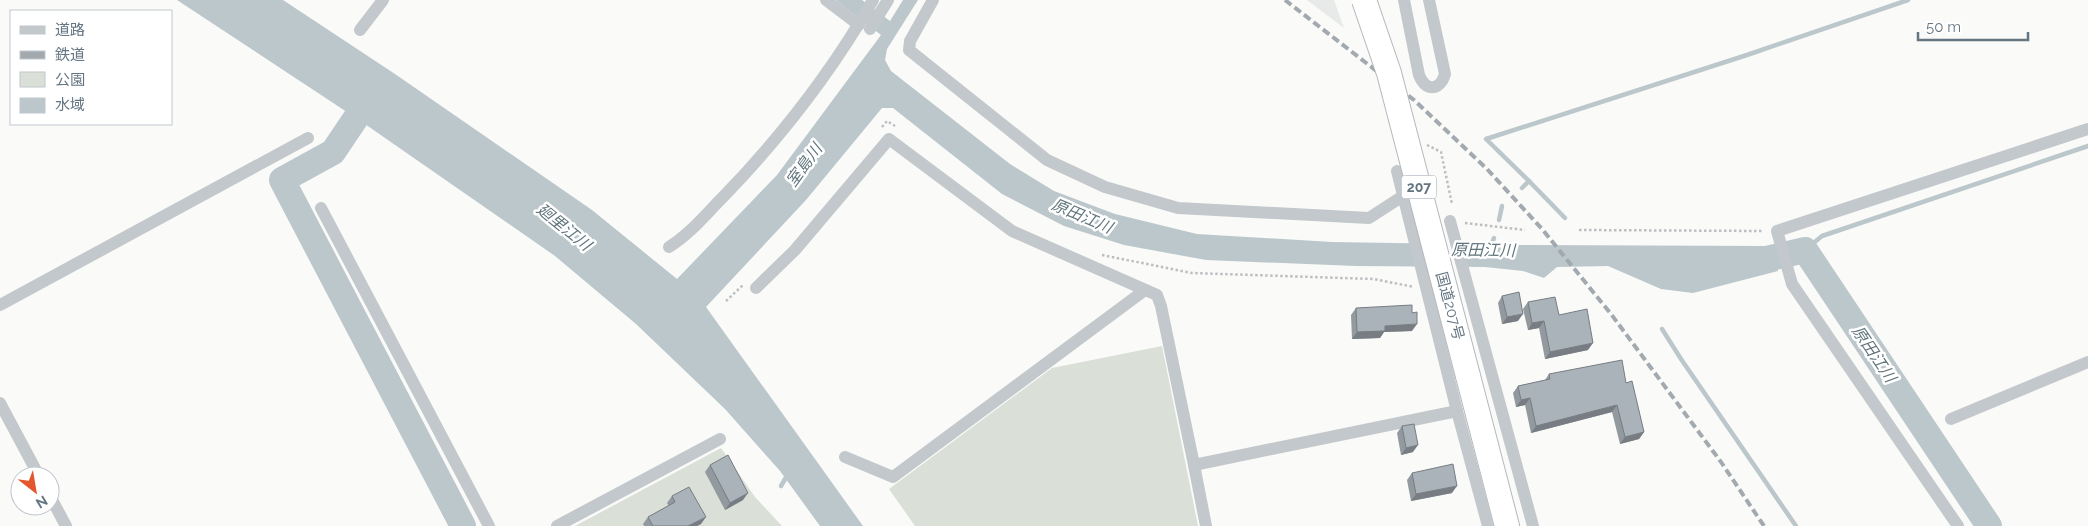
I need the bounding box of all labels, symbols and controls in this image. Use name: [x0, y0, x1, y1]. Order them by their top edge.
legend: [10, 10, 172, 125]
scale bar: [1918, 10, 2028, 42]
text: 50 m: [1926, 18, 1961, 36]
text: 道路: [55, 21, 85, 39]
text: 鉄道: [55, 46, 85, 64]
text: 公園: [55, 71, 85, 89]
text: 水域: [55, 96, 85, 114]
water label: 室島川: [782, 138, 827, 190]
road number: 207: [1402, 176, 1436, 198]
water label: 原田江川: [1049, 195, 1117, 238]
water label: 廻里江川: [533, 199, 596, 256]
water label: 原田江川: [1451, 240, 1517, 260]
street label: 国道207号: [1432, 270, 1468, 342]
water label: 原田江川: [1848, 322, 1901, 387]
north arrow: [10, 466, 60, 516]
text: N: [33, 493, 50, 512]

